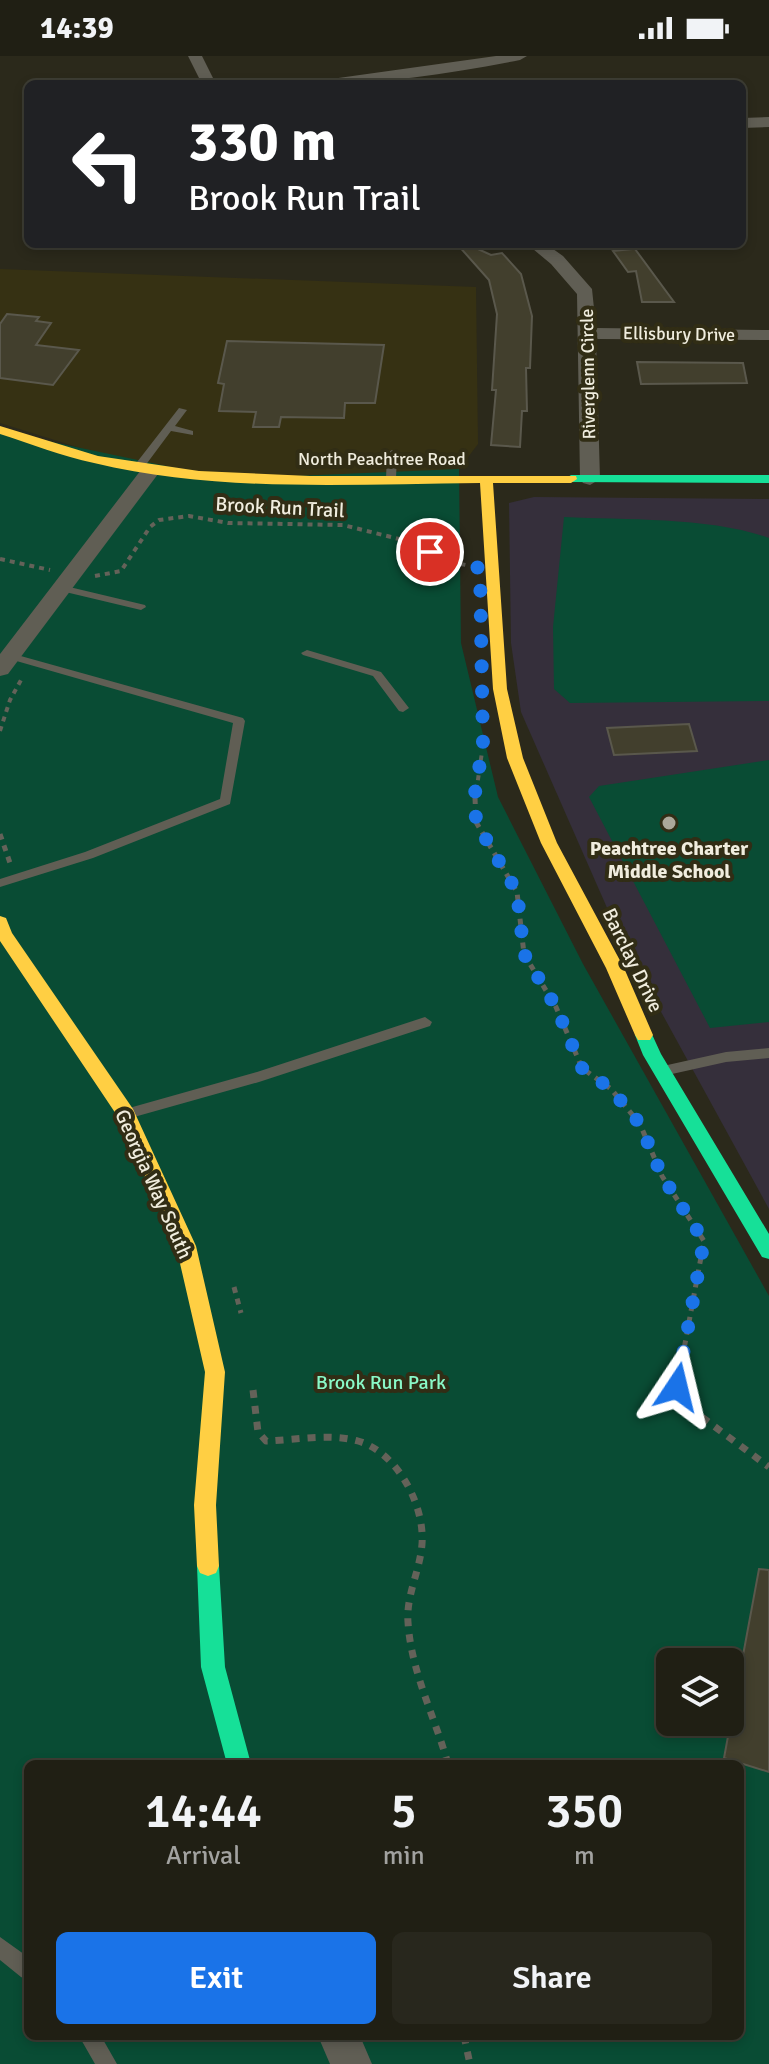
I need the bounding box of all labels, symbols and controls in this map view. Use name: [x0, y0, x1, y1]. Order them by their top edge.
text: 14:39: [40, 10, 114, 47]
text: 330 m: [188, 107, 336, 176]
icon: left: [56, 112, 160, 216]
text: Brook Run Trail: [188, 176, 421, 221]
street label: Riverglenn Circle: [576, 308, 600, 440]
street label: Ellisbury Drive: [623, 322, 735, 346]
street label: North Peachtree Road: [298, 448, 466, 470]
street label: Brook Run Trail: [215, 492, 345, 523]
pin: [396, 518, 464, 586]
icon: arrive: [408, 530, 452, 574]
marker: Peachtree Charter Middle School: [660, 814, 678, 832]
place label: Peachtree Charter Middle School: [590, 836, 748, 884]
street label: Barclay Drive: [597, 904, 669, 1016]
street label: Georgia Way South: [109, 1106, 198, 1263]
position arrow: [635, 1345, 719, 1429]
park label: Brook Run Park: [316, 1370, 446, 1395]
map controls: [656, 1648, 744, 1736]
button: layers: [656, 1648, 744, 1736]
text: 14:44: [145, 1782, 262, 1841]
text: 5: [391, 1782, 417, 1841]
text: 350: [545, 1782, 623, 1841]
text: Arrival: [166, 1840, 241, 1872]
text: min: [383, 1840, 425, 1872]
text: m: [574, 1840, 595, 1872]
button: Exit: [56, 1932, 376, 2024]
button: Share: [392, 1932, 712, 2024]

